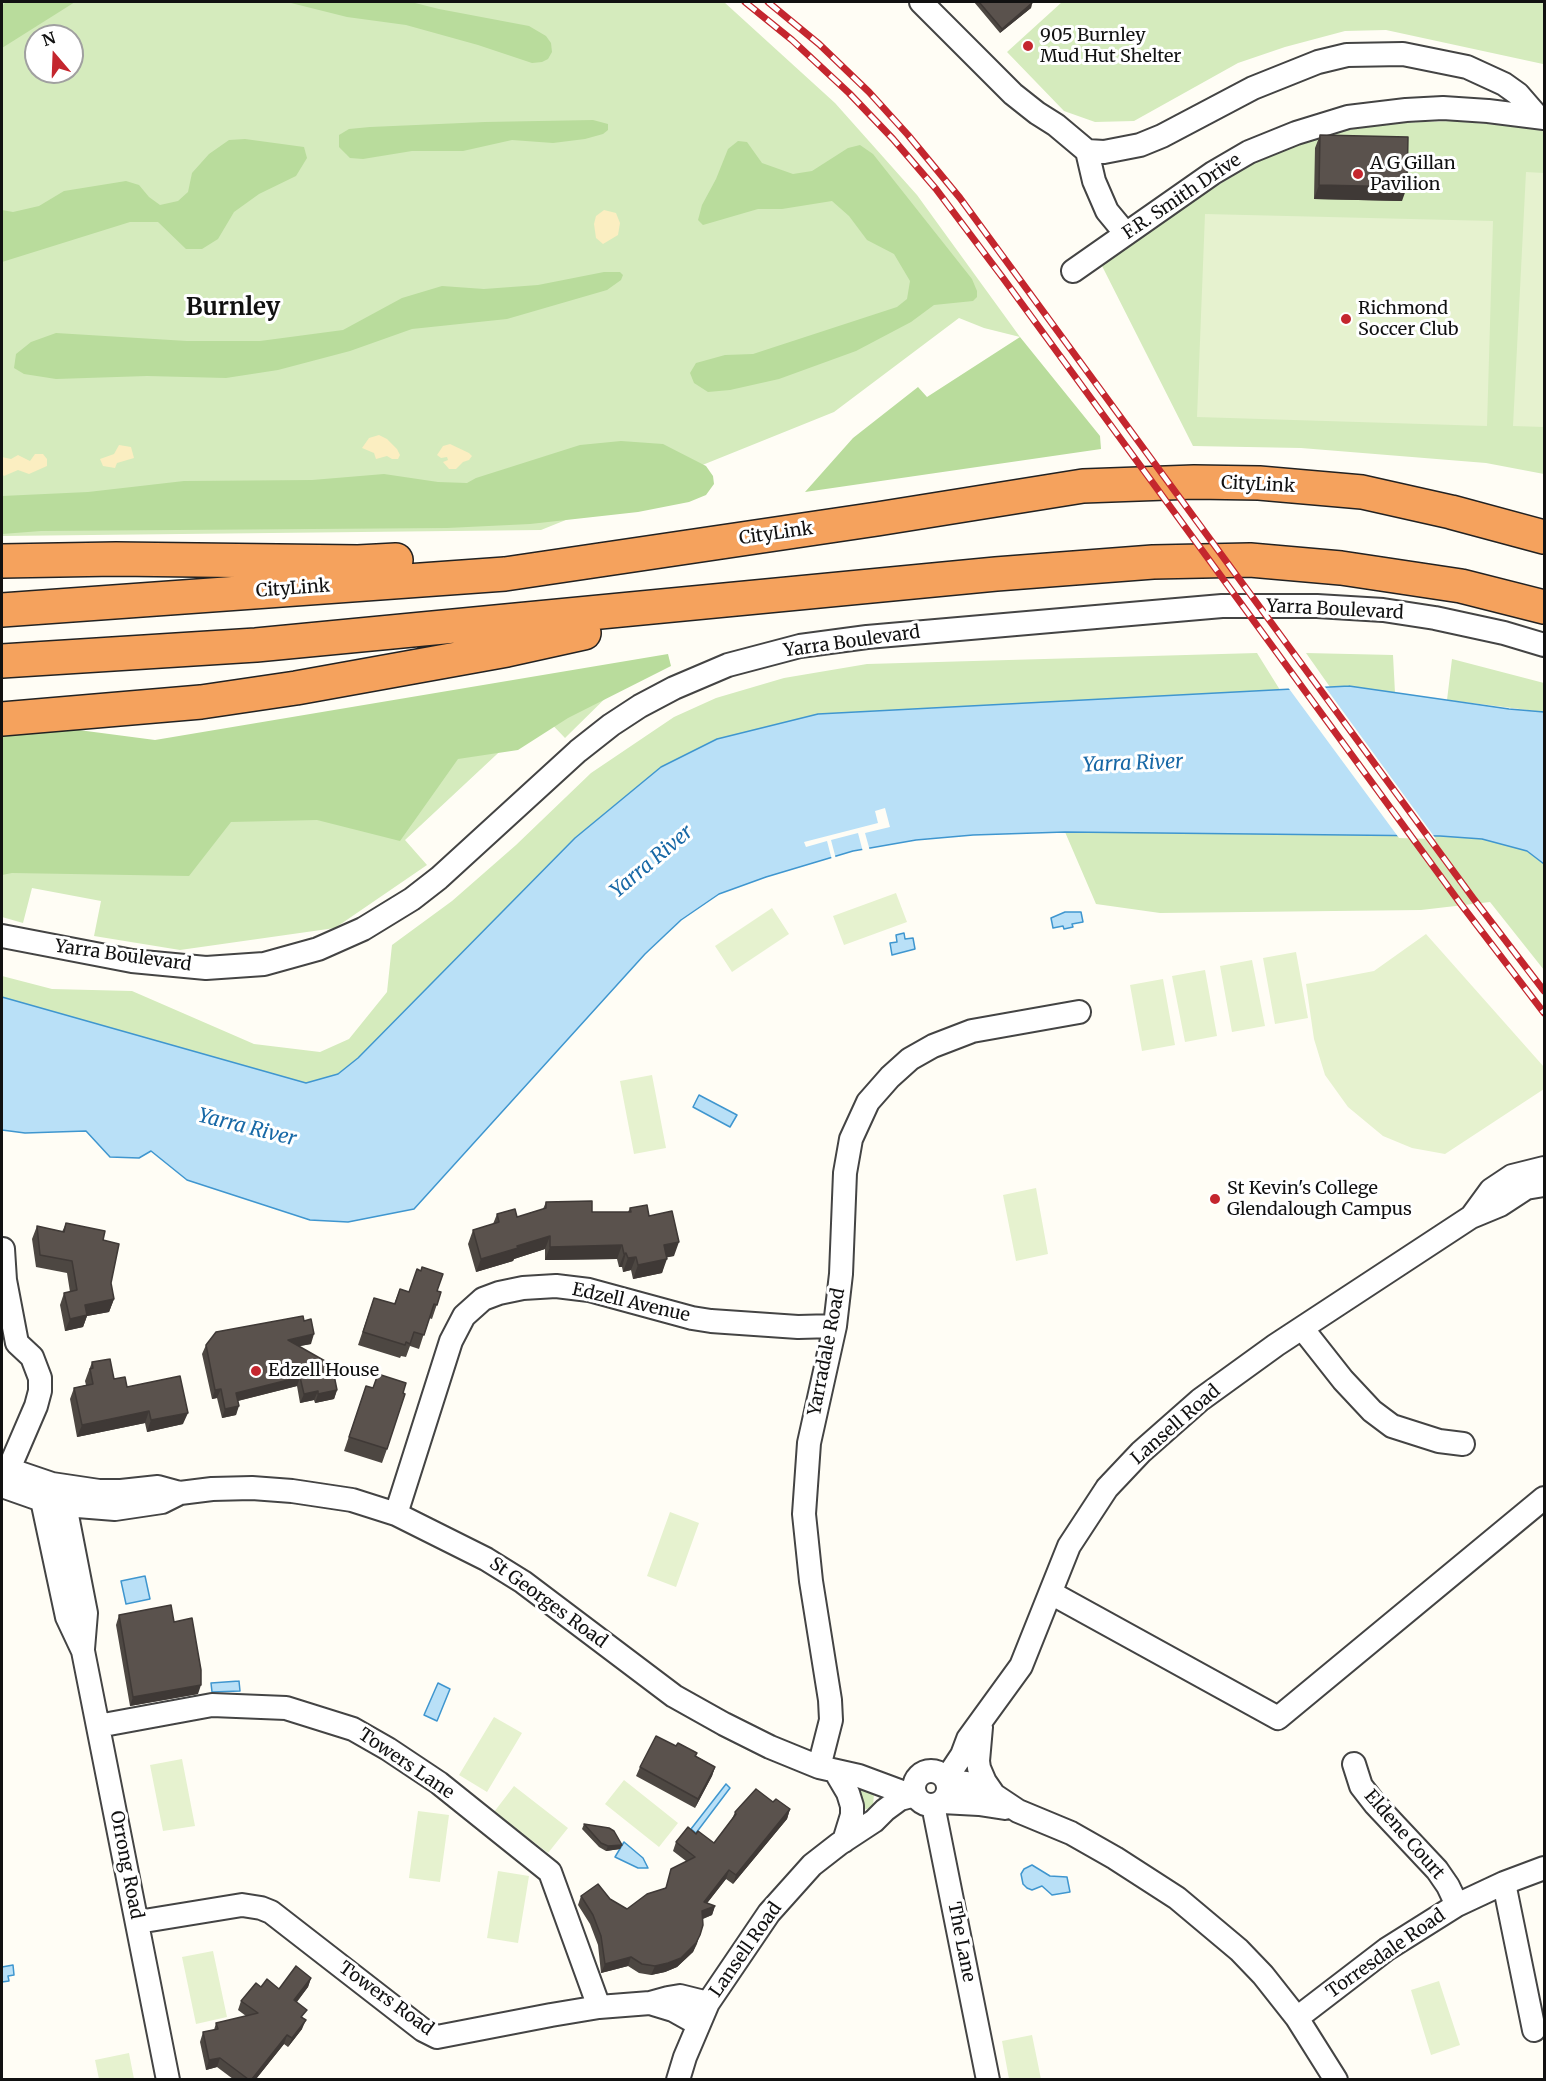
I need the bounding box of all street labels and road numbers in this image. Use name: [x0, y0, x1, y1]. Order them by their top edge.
street label: F.R. Smith Drive: [1119, 149, 1245, 245]
street label: CityLink: [1220, 472, 1296, 498]
street label: CityLink: [738, 518, 814, 550]
street label: CityLink: [255, 576, 331, 602]
street label: Yarra Boulevard: [1266, 596, 1404, 624]
street label: Yarra Boulevard: [782, 622, 922, 662]
street label: Yarra Boulevard: [53, 936, 193, 976]
street label: Edzell Avenue: [570, 1279, 692, 1327]
street label: Yarradale Road: [804, 1286, 850, 1418]
street label: Lansell Road: [1127, 1381, 1225, 1469]
street label: St Georges Road: [485, 1553, 611, 1653]
street label: Towers Lane: [354, 1724, 458, 1804]
street label: Eldene Court: [1359, 1786, 1449, 1884]
street label: Orrong Road: [105, 1809, 147, 1921]
street label: Lansell Road: [705, 1898, 787, 2002]
street label: The Lane: [943, 1900, 979, 1984]
street label: Torresdale Road: [1322, 1905, 1450, 2003]
street label: Towers Road: [335, 1957, 437, 2041]

